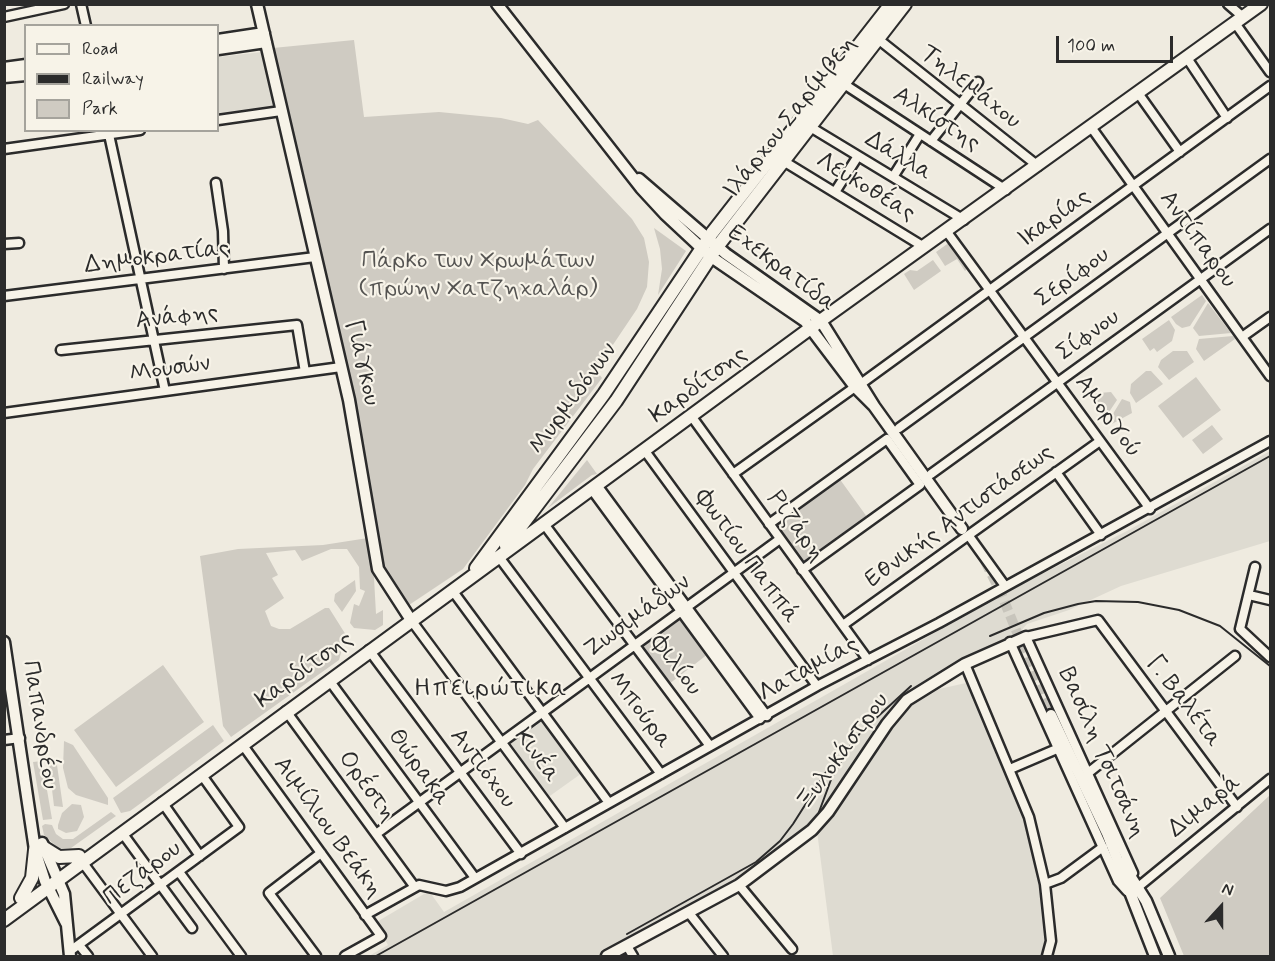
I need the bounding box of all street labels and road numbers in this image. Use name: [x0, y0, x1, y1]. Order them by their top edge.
street label: Ιλάρχου Σαρίμβεη: [719, 31, 863, 205]
street label: Τηλεμάχου: [914, 40, 1026, 136]
street label: Αλκίστης: [887, 81, 985, 159]
street label: Δάλλα: [859, 126, 937, 188]
street label: Λευκοθέας: [810, 147, 920, 229]
street label: Ικαρίας: [1013, 183, 1097, 255]
street label: Αντίπαρου: [1152, 186, 1242, 294]
street label: Εχεκρατίδα: [721, 219, 841, 319]
street label: Δημοκρατίας: [83, 235, 231, 281]
street label: Σερίφου: [1030, 241, 1116, 315]
street label: Ανάφης: [134, 299, 220, 337]
street label: Σίφνου: [1052, 304, 1126, 368]
street label: Γιάγκου: [337, 317, 385, 409]
street label: Μυρμιδόνων: [524, 337, 624, 461]
street label: Καρδίτσης: [645, 341, 753, 431]
street label: Μουσών: [128, 350, 212, 390]
street label: Αμοργού: [1067, 370, 1147, 464]
street label: Εθνικής Αντιστάσεως: [860, 439, 1060, 595]
street label: Φωτίου Παππά: [688, 484, 804, 630]
street label: Ριζάρη: [760, 486, 830, 568]
street label: Ζωσιμάδων: [579, 569, 697, 665]
street label: Καρδίτσης: [251, 626, 359, 716]
street label: Φιλίου: [643, 630, 707, 702]
street label: Λαταμίας: [754, 631, 864, 709]
street label: Γ. Βαλέτα: [1139, 650, 1227, 754]
street label: Παπανδρέου: [15, 659, 63, 791]
street label: Βασίλη Τσιτσάνη: [1051, 663, 1151, 843]
street label: Μπούρα: [601, 667, 677, 755]
street label: Ξυλοκάστρου: [792, 688, 896, 816]
street label: Αντιόχου: [443, 723, 521, 815]
street label: Κινέα: [507, 723, 565, 789]
street label: Θώρακα: [380, 724, 456, 812]
street label: Ορέστη: [331, 746, 401, 828]
street label: Αιμίλιου Βεάκη: [266, 752, 388, 904]
street label: Διμαρά: [1163, 769, 1247, 845]
street label: Πεζάρου: [98, 835, 188, 913]

